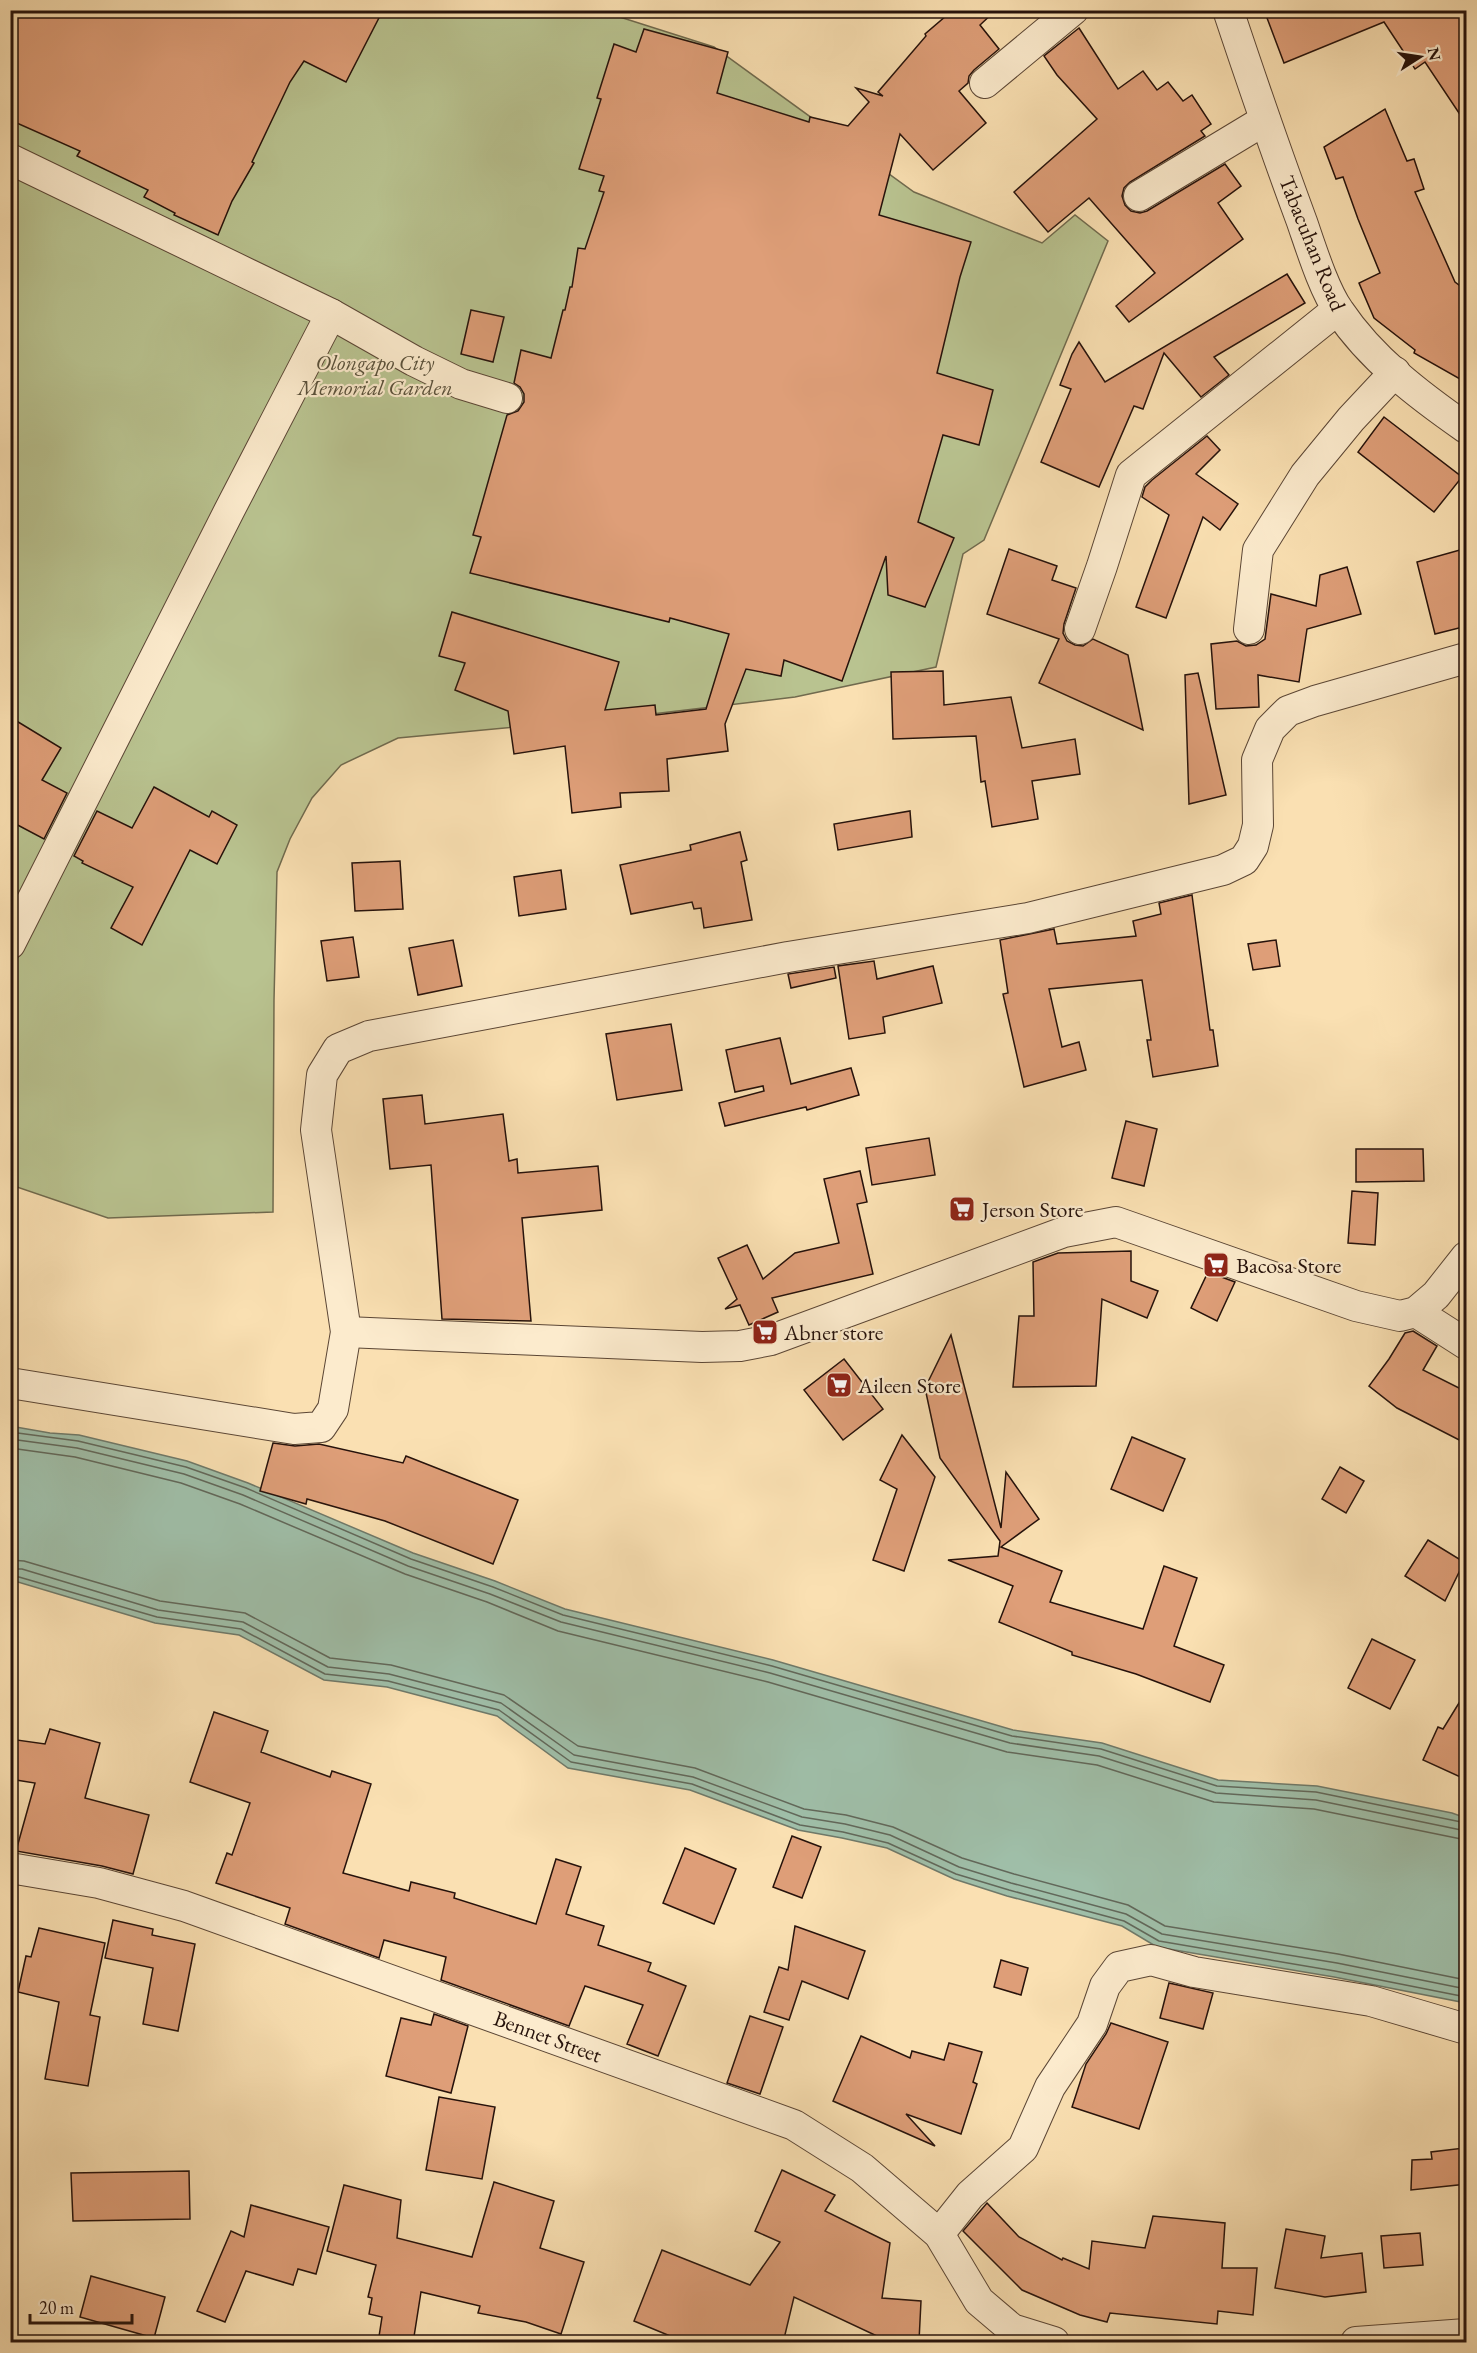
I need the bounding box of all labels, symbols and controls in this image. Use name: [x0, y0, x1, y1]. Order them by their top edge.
north arrow: [1390, 27, 1450, 87]
text: N: [1423, 45, 1446, 63]
street label: Tabacuhan Road: [1272, 171, 1353, 316]
park label: Olongapo City Memorial Garden: [295, 348, 453, 402]
supermarket icon: Jerson Store: [947, 1194, 977, 1224]
place label: Jerson Store: [980, 1195, 1084, 1224]
supermarket icon: Bacosa Store: [1201, 1250, 1231, 1280]
place label: Bacosa Store: [1236, 1251, 1342, 1280]
supermarket icon: Abner store: [750, 1317, 780, 1347]
place label: Abner store: [783, 1318, 884, 1347]
supermarket icon: Aileen Store: [824, 1370, 854, 1400]
place label: Aileen Store: [857, 1371, 961, 1400]
street label: Bennet Street: [490, 2004, 606, 2069]
scale bar: [30, 2287, 132, 2325]
text: 20 m: [39, 2296, 74, 2319]

